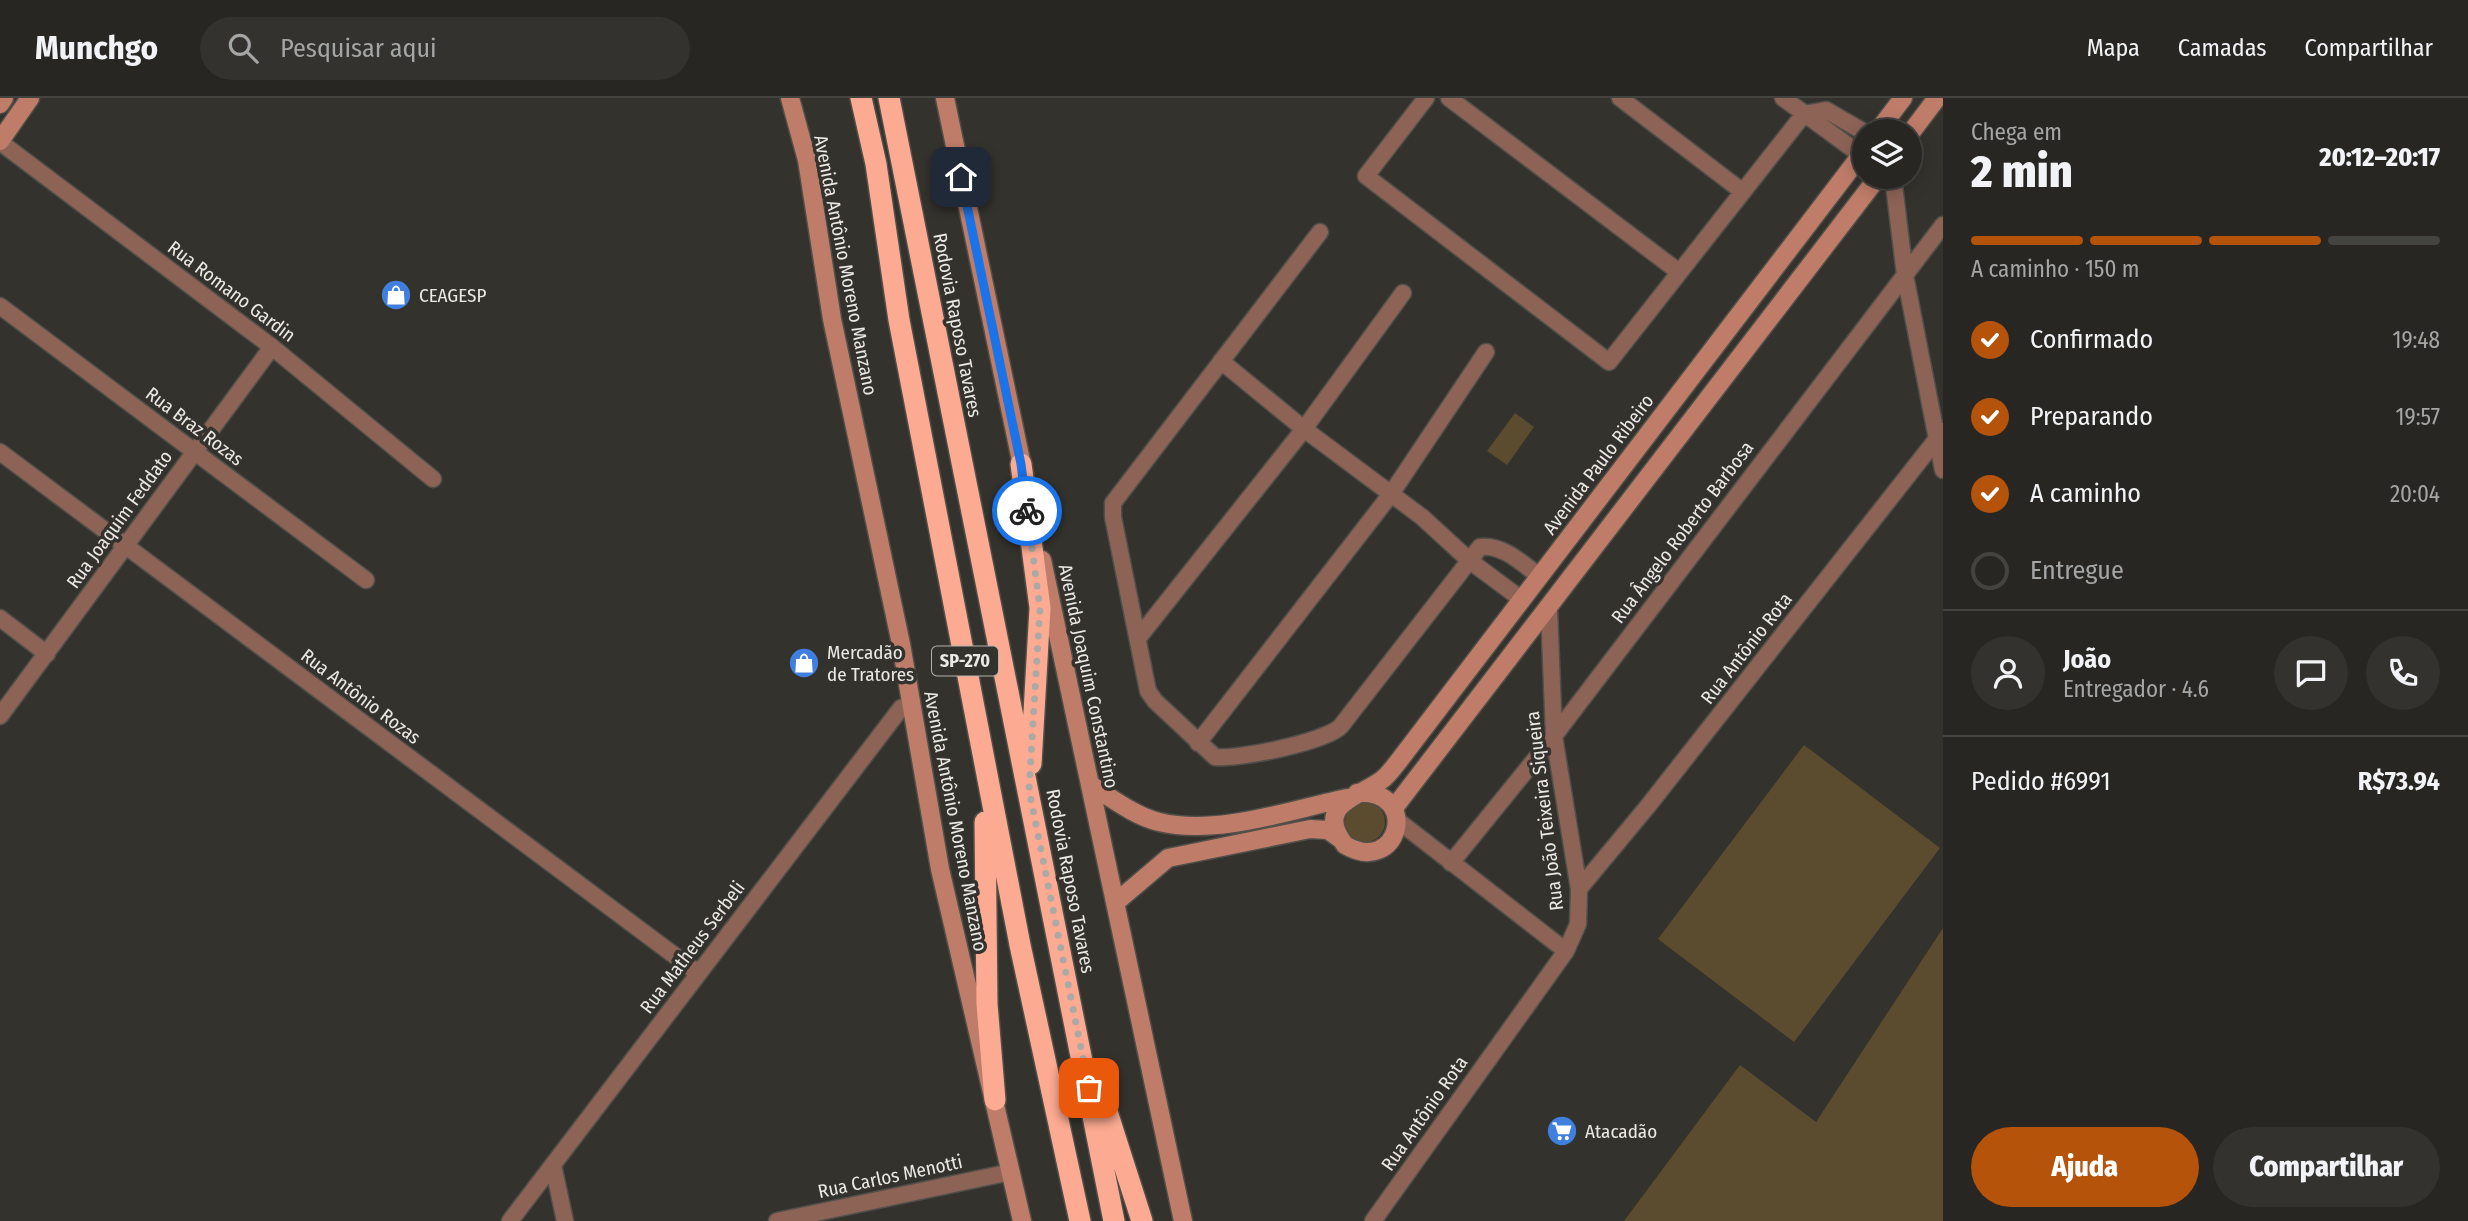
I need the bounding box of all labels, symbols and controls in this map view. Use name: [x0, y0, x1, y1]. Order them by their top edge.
search box: [200, 17, 690, 80]
text: Munchgo: [35, 28, 158, 68]
icon: search: [224, 29, 262, 67]
text: Pesquisar aqui: [280, 33, 437, 64]
text: Mapa: [2087, 34, 2140, 62]
text: Camadas: [2178, 34, 2267, 62]
text: Compartilhar: [2305, 34, 2433, 62]
text: Chega em: [1971, 118, 2062, 146]
map controls: [1852, 119, 1922, 189]
button: layers: [1852, 119, 1922, 189]
street label: Avenida Antônio Moreno Manzano: [809, 133, 882, 397]
text: 20:12–20:17: [2319, 142, 2440, 173]
text: 2 min: [1971, 144, 2073, 199]
pin: [931, 147, 991, 207]
icon: home: [942, 158, 980, 196]
street label: Rodovia Raposo Tavares: [928, 231, 987, 419]
street label: Rua Romano Gardin: [163, 236, 300, 347]
text: A caminho · 150 m: [1971, 255, 2140, 283]
shop icon: CEAGESP: [379, 278, 413, 312]
place label: CEAGESP: [419, 284, 486, 307]
icon: check: [1971, 321, 2009, 359]
text: Confirmado: [2030, 324, 2153, 355]
text: 19:48: [2392, 326, 2440, 354]
street label: Rua Braz Rozas: [141, 382, 248, 471]
street label: Avenida Paulo Ribeiro: [1538, 390, 1659, 539]
icon: check: [1971, 398, 2009, 436]
text: Preparando: [2030, 401, 2153, 432]
text: 19:57: [2395, 403, 2440, 431]
street label: Rua Ângelo Roberto Barbosa: [1606, 437, 1758, 628]
street label: Rua Joaquim Feddato: [62, 446, 177, 593]
icon: check: [1971, 475, 2009, 513]
courier: [992, 476, 1062, 546]
text: A caminho: [2030, 478, 2141, 509]
text: 20:04: [2390, 480, 2440, 508]
icon: bike: [1008, 492, 1046, 530]
text: Entregue: [2030, 555, 2124, 586]
street label: Avenida Joaquim Constantino: [1053, 562, 1124, 790]
street label: Rua Antônio Rota: [1696, 588, 1797, 708]
button: person: [1971, 636, 2045, 710]
button: chat: [2274, 636, 2348, 710]
button: phone: [2366, 636, 2440, 710]
place label: Mercadão de Tratores: [827, 641, 914, 686]
street label: Rua Antônio Rozas: [296, 644, 425, 749]
text: João: [2063, 644, 2111, 675]
shop icon: Mercadão de Tratores: [787, 646, 821, 680]
road number: SP-270: [932, 646, 998, 676]
text: Entregador · 4.6: [2063, 675, 2209, 703]
street label: Avenida Antônio Moreno Manzano: [919, 689, 992, 953]
street label: Rua João Teixeira Siqueira: [1521, 710, 1568, 912]
text: Pedido #6991: [1971, 766, 2111, 797]
text: R$73.94: [2358, 766, 2440, 797]
street label: Rodovia Raposo Tavares: [1041, 787, 1100, 975]
street label: Rua Matheus Serbeli: [635, 877, 750, 1018]
street label: Rua Antônio Rota: [1376, 1052, 1472, 1175]
pin: [1059, 1058, 1119, 1118]
icon: bag: [1070, 1069, 1108, 1107]
supermarket icon: Atacadão: [1545, 1114, 1579, 1148]
place label: Atacadão: [1585, 1120, 1657, 1143]
button: Ajuda: [1971, 1127, 2199, 1207]
button: Compartilhar: [2213, 1127, 2440, 1207]
street label: Rua Carlos Menotti: [816, 1150, 964, 1203]

